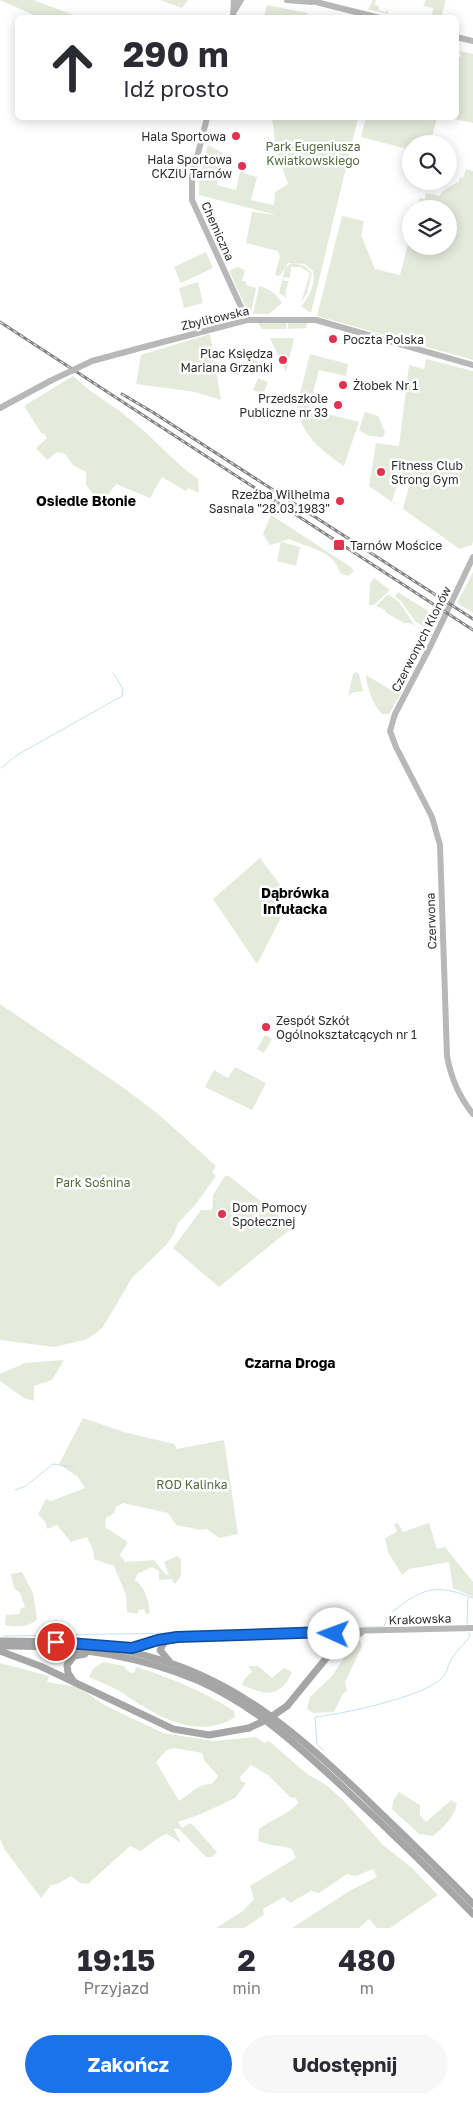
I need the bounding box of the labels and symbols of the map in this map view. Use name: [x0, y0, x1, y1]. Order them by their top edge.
place label: Hala Sportowa: [141, 129, 226, 144]
marker: Hala Sportowa: [230, 130, 242, 142]
park label: Park Eugeniusza Kwiatkowskiego: [265, 139, 361, 168]
place label: Hala Sportowa CKZiU Tarnów: [147, 152, 232, 181]
marker: Hala Sportowa CKZiU Tarnów: [236, 160, 248, 172]
street label: Chemiczna: [198, 199, 238, 263]
street label: Zbylitowska: [179, 303, 251, 333]
place label: Poczta Polska: [343, 332, 424, 347]
marker: Poczta Polska: [327, 333, 339, 345]
place label: Plac Księdza Mariana Grzanki: [181, 346, 273, 375]
marker: Plac Księdza Mariana Grzanki: [277, 354, 289, 366]
place label: Żłobek Nr 1: [353, 378, 418, 393]
marker: Żłobek Nr 1: [337, 379, 349, 391]
place label: Przedszkole Publiczne nr 33: [239, 391, 328, 420]
marker: Przedszkole Publiczne nr 33: [332, 399, 344, 411]
place label: Fitness Club Strong Gym: [391, 458, 463, 487]
marker: Fitness Club Strong Gym: [375, 466, 387, 478]
place label: Rzeźba Wilhelma Sasnala "28.03.1983": [209, 487, 330, 516]
district label: Osiedle Błonie: [36, 492, 136, 509]
marker: Rzeźba Wilhelma Sasnala "28.03.1983": [334, 495, 346, 507]
marker: Tarnów Mościce: [332, 538, 346, 552]
place label: Tarnów Mościce: [350, 538, 442, 553]
street label: Czerwonych Klonów: [388, 583, 454, 694]
district label: Dąbrówka Infułacka: [261, 884, 329, 917]
street label: Czerwona: [423, 892, 439, 950]
place label: Zespół Szkół Ogólnokształcących nr 1: [276, 1013, 417, 1042]
marker: Zespół Szkół Ogólnokształcących nr 1: [260, 1021, 272, 1033]
park label: Park Sośnina: [56, 1175, 130, 1190]
place label: Dom Pomocy Społecznej: [232, 1200, 307, 1229]
marker: Dom Pomocy Społecznej: [216, 1208, 228, 1220]
district label: Czarna Droga: [244, 1354, 336, 1371]
park label: ROD Kalinka: [156, 1477, 228, 1492]
position arrow: [307, 1607, 359, 1659]
street label: Krakowska: [388, 1610, 452, 1628]
pin: [35, 1621, 77, 1663]

